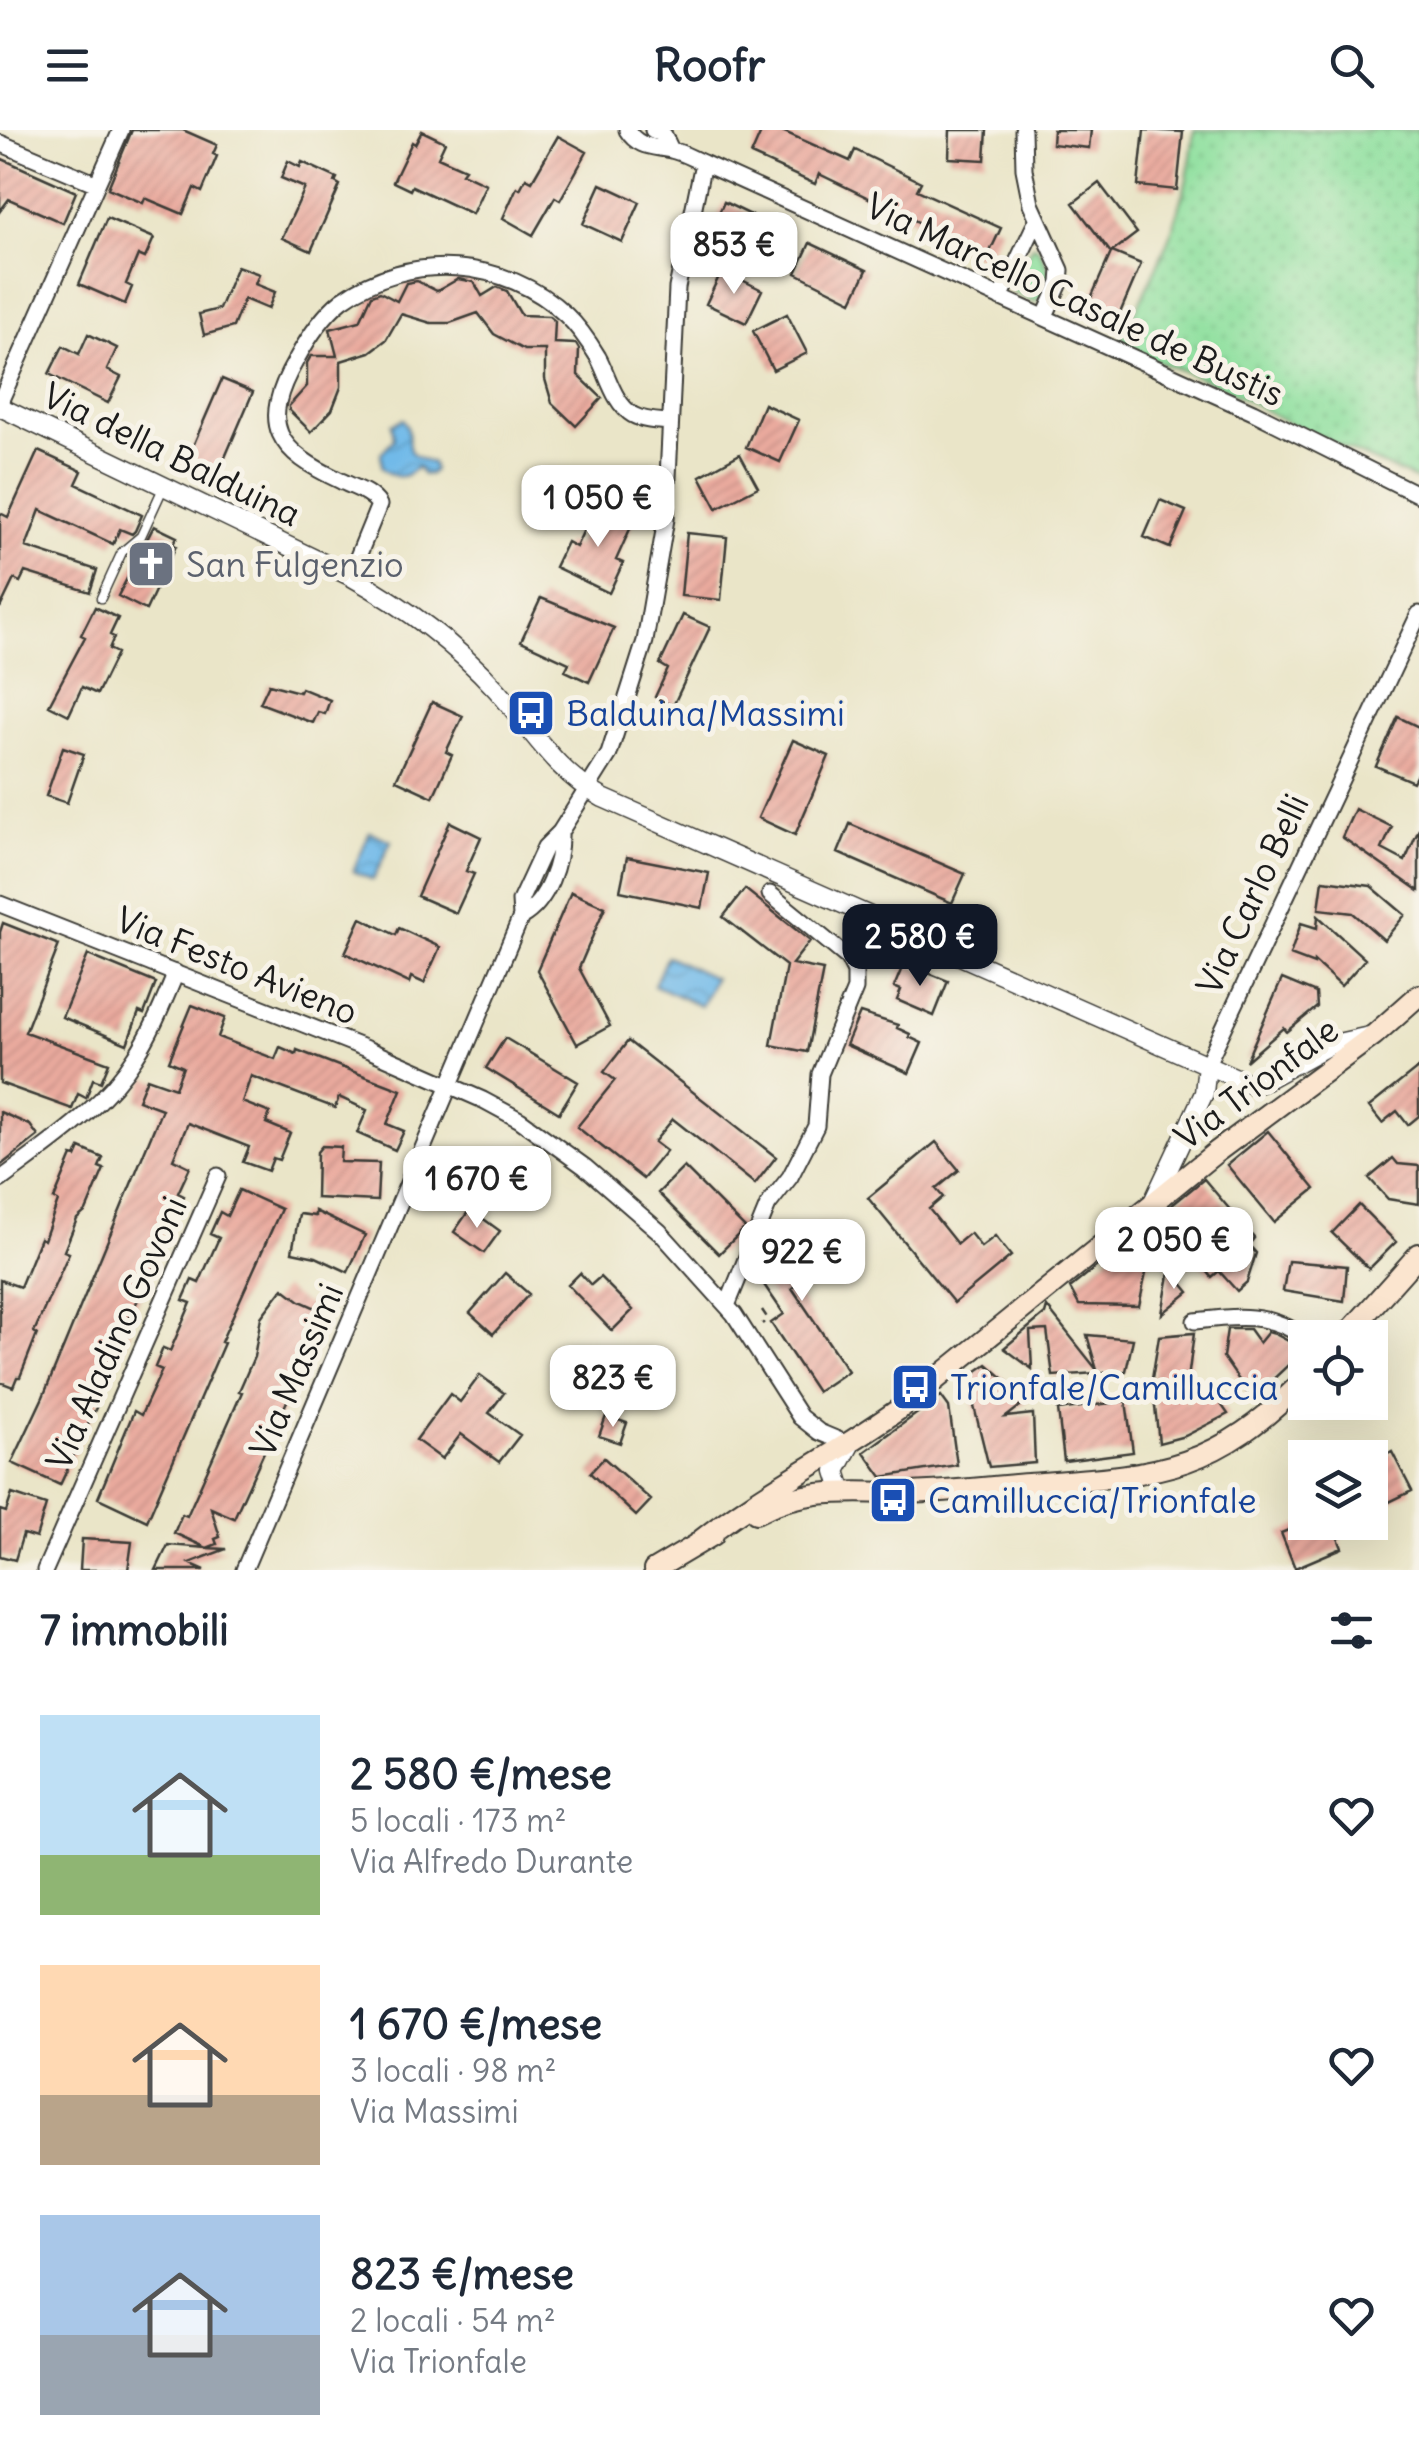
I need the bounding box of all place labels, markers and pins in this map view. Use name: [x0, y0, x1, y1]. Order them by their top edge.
pin: 853 €: [664, 212, 804, 297]
pin: 1 050 €: [506, 465, 690, 550]
church icon: San Fulgenzio: [125, 538, 177, 590]
place label: San Fulgenzio: [186, 542, 404, 586]
bus stop icon: Balduina/Massimi: [505, 687, 557, 739]
place label: Balduina/Massimi: [566, 691, 845, 735]
pin: 2 580 €: [828, 904, 1012, 989]
pin: 1 670 €: [385, 1146, 569, 1231]
pin: 2 050 €: [1082, 1207, 1266, 1292]
pin: 922 €: [732, 1219, 872, 1304]
pin: 823 €: [543, 1345, 683, 1430]
bus stop icon: Trionfale/Camilluccia: [889, 1361, 941, 1413]
place label: Trionfale/Camilluccia: [950, 1365, 1279, 1409]
bus stop icon: Camilluccia/Trionfale: [867, 1474, 919, 1526]
place label: Camilluccia/Trionfale: [928, 1478, 1257, 1522]

